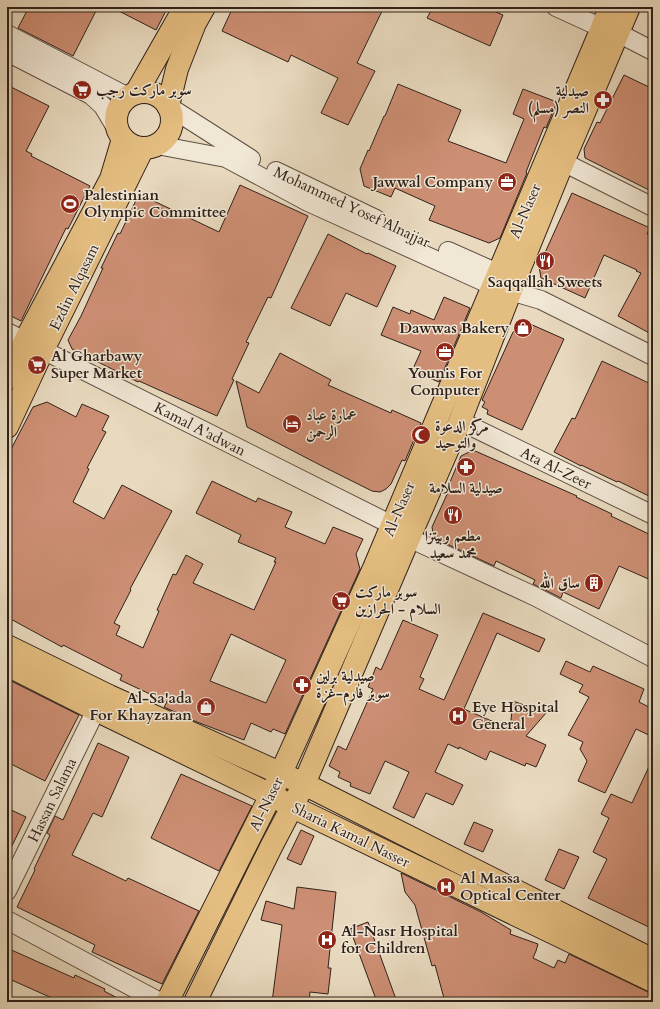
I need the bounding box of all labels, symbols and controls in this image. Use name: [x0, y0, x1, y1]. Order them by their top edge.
supermarket icon: سوبر ماركت رجب: [71, 79, 93, 101]
place label: سوبر ماركت رجب: [96, 80, 191, 100]
place label: صيدلية النصر (مسلم): [528, 81, 589, 123]
pharmacy icon: صيدلية النصر (مسلم): [592, 89, 614, 111]
street label: Mohammed Yosef Alnajjar: [270, 162, 434, 252]
office icon: Jawwal Company: [496, 171, 518, 193]
place label: Jawwal Company: [370, 172, 493, 192]
street label: Al-Naser: [505, 180, 546, 241]
place label: Palestinian Olympic Committee: [84, 185, 226, 222]
sports icon: Palestinian Olympic Committee: [59, 193, 81, 215]
street label: Ezdin Alqasam: [44, 240, 104, 334]
restaurant icon: Saqqallah Sweets: [534, 250, 556, 272]
place label: Saqqallah Sweets: [488, 272, 602, 292]
shop icon: Dawwas Bakery: [512, 317, 534, 339]
place label: Dawwas Bakery: [399, 318, 509, 338]
office icon: Younis For Computer: [434, 341, 456, 363]
place label: Al Gharbawy Super Market: [51, 346, 143, 383]
supermarket icon: Al Gharbawy Super Market: [26, 354, 48, 376]
place label: Younis For Computer: [408, 363, 483, 400]
street label: Kamal A'adwan: [151, 397, 250, 461]
place label: عمارة عباد الرحمن: [306, 405, 357, 443]
hotel icon: عمارة عباد الرحمن: [281, 413, 303, 435]
place label: مركز الدعوة والتوحيد: [435, 416, 489, 453]
mosque icon: مركز الدعوة والتوحيد: [410, 424, 432, 446]
street label: Ata Al-Zeer: [517, 442, 595, 494]
pharmacy icon: صيدلية السلامة: [455, 456, 477, 478]
street label: Al-Naser: [379, 478, 420, 539]
place label: صيدلية السلامة: [429, 478, 503, 498]
restaurant icon: مطعم وبيتزا محمد سعيد: [442, 504, 464, 526]
place label: مطعم وبيتزا محمد سعيد: [425, 526, 481, 563]
place label: ساق الله: [539, 571, 580, 593]
building icon: ساق الله: [583, 572, 605, 594]
place label: سوبر ماركت السلام - الحرازين: [355, 582, 441, 622]
supermarket icon: سوبر ماركت السلام - الحرازين: [330, 590, 352, 612]
place label: صيدلية برلين سوبر فارم-غزة: [316, 666, 390, 706]
pharmacy icon: صيدلية برلين سوبر فارم-غزة: [291, 674, 313, 696]
place label: Al-Sa'ada For Khayzaran: [90, 688, 193, 725]
shop icon: Al-Sa'ada For Khayzaran: [195, 696, 217, 718]
place label: Eye Hospital General: [472, 697, 559, 734]
hospital icon: Eye Hospital General: [447, 705, 469, 727]
street label: Hassan Salama: [23, 754, 81, 846]
street label: Al-Naser: [244, 773, 288, 834]
street label: Sharia Kamal Nasser: [289, 798, 414, 872]
place label: Al Massa Optical Center: [460, 868, 562, 905]
hospital icon: Al Massa Optical Center: [435, 876, 457, 898]
place label: Al-Nasr Hospital for Children: [341, 921, 458, 958]
hospital icon: Al-Nasr Hospital for Children: [316, 929, 338, 951]

